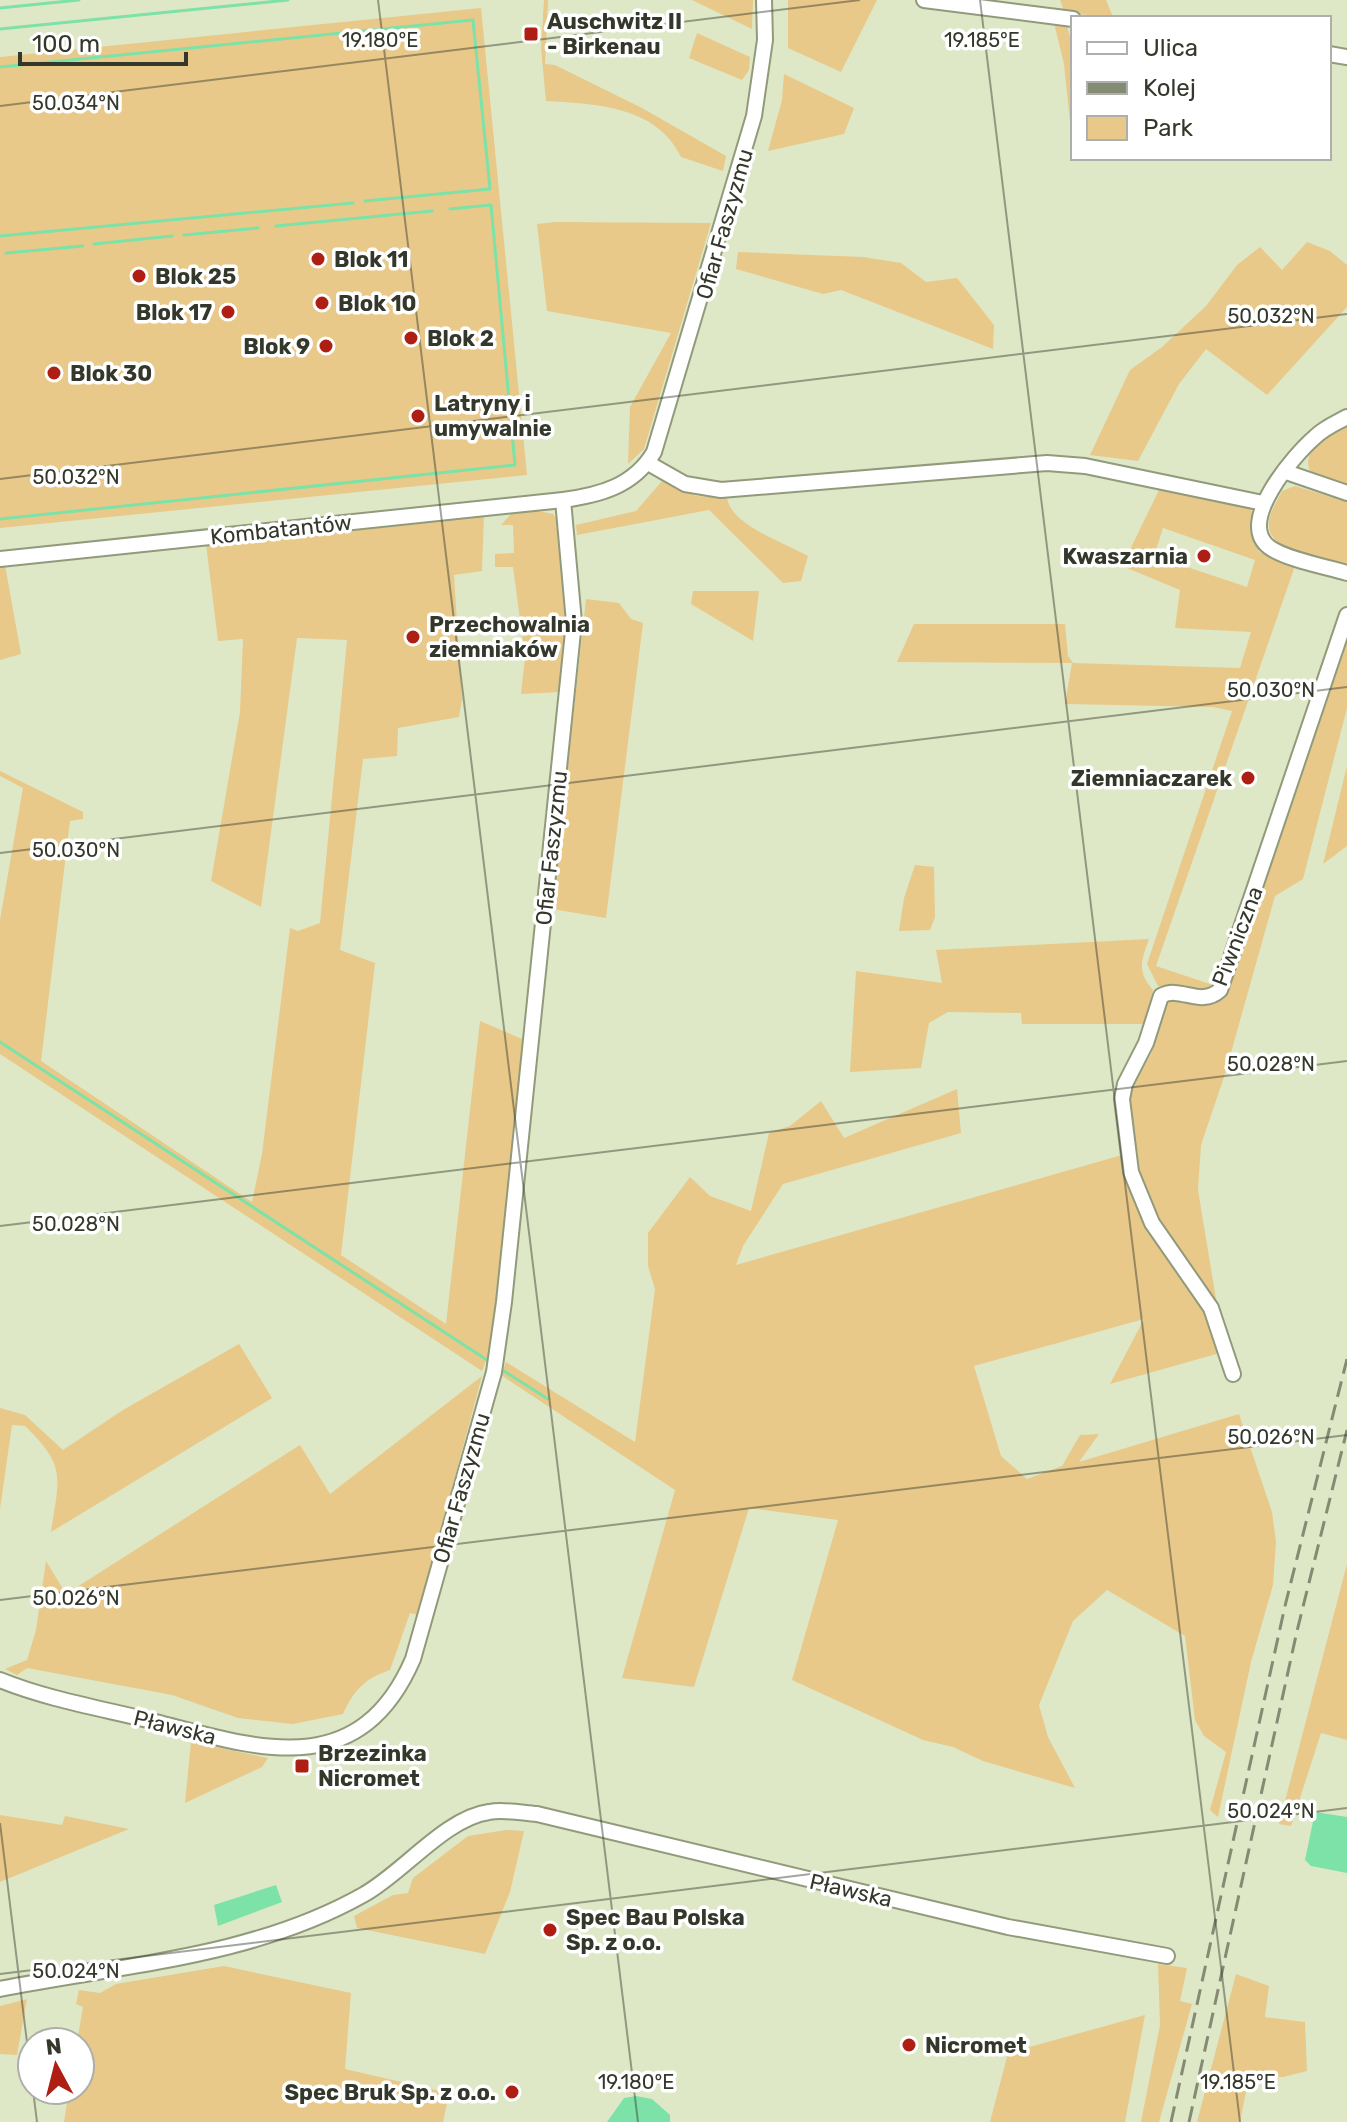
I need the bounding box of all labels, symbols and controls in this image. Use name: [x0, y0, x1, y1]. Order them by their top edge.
place label: Auschwitz II - Birkenau: [547, 8, 682, 60]
scale bar: [20, 16, 186, 66]
legend: [1071, 16, 1331, 160]
marker: Auschwitz II - Birkenau: [522, 25, 540, 43]
text: 19.180°E: [342, 28, 418, 52]
text: 19.185°E: [944, 28, 1020, 52]
text: 100 m: [32, 30, 100, 58]
text: Ulica: [1143, 34, 1198, 62]
text: Kolej: [1143, 74, 1196, 102]
text: 50.034°N: [32, 91, 120, 115]
text: Park: [1143, 114, 1194, 142]
street label: Ofiar Faszyzmu: [690, 146, 759, 302]
place label: Blok 11: [334, 246, 409, 273]
marker: Blok 11: [309, 250, 327, 268]
place label: Blok 25: [155, 263, 236, 290]
marker: Blok 25: [130, 267, 148, 285]
place label: Blok 10: [338, 290, 417, 317]
marker: Blok 10: [313, 294, 331, 312]
place label: Blok 17: [136, 299, 212, 326]
marker: Blok 17: [219, 303, 237, 321]
text: 50.032°N: [1227, 304, 1315, 328]
place label: Blok 2: [427, 325, 494, 352]
marker: Blok 2: [402, 329, 420, 347]
place label: Blok 9: [243, 333, 310, 360]
marker: Blok 9: [317, 337, 335, 355]
place label: Blok 30: [70, 360, 152, 387]
marker: Blok 30: [45, 364, 63, 382]
place label: Latryny i umywalnie: [434, 390, 552, 442]
marker: Latryny i umywalnie: [409, 407, 427, 425]
text: 50.032°N: [32, 465, 120, 489]
street label: Kombatantów: [209, 509, 353, 550]
place label: Kwaszarnia: [1063, 543, 1188, 570]
marker: Kwaszarnia: [1195, 547, 1213, 565]
place label: Przechowalnia ziemniaków: [429, 611, 590, 663]
marker: Przechowalnia ziemniaków: [404, 628, 422, 646]
text: 50.030°N: [1227, 678, 1315, 702]
place label: Ziemniaczarek: [1071, 765, 1232, 792]
street label: Ofiar Faszyzmu: [530, 769, 573, 927]
marker: Ziemniaczarek: [1239, 769, 1257, 787]
text: 50.030°N: [32, 838, 120, 862]
street label: Piwniczna: [1206, 883, 1269, 990]
text: 50.028°N: [1227, 1052, 1315, 1076]
text: 50.028°N: [32, 1212, 120, 1236]
street label: Ofiar Faszyzmu: [427, 1410, 496, 1566]
text: 50.026°N: [1227, 1425, 1315, 1449]
text: 50.026°N: [32, 1586, 120, 1610]
street label: Pławska: [131, 1704, 219, 1751]
place label: Brzezinka Nicromet: [318, 1740, 427, 1792]
marker: Brzezinka Nicromet: [293, 1757, 311, 1775]
text: 50.024°N: [1227, 1799, 1315, 1823]
street label: Pławska: [807, 1868, 895, 1913]
place label: Spec Bau Polska Sp. z o.o.: [566, 1904, 745, 1956]
marker: Spec Bau Polska Sp. z o.o.: [541, 1921, 559, 1939]
text: 50.024°N: [32, 1959, 120, 1983]
north arrow: [16, 2026, 96, 2106]
text: N: [44, 2032, 63, 2061]
place label: Nicromet: [925, 2032, 1027, 2059]
marker: Nicromet: [900, 2036, 918, 2054]
text: 19.180°E: [598, 2070, 674, 2094]
text: 19.185°E: [1200, 2070, 1276, 2094]
place label: Spec Bruk Sp. z o.o.: [285, 2079, 496, 2106]
marker: Spec Bruk Sp. z o.o.: [503, 2083, 521, 2101]

